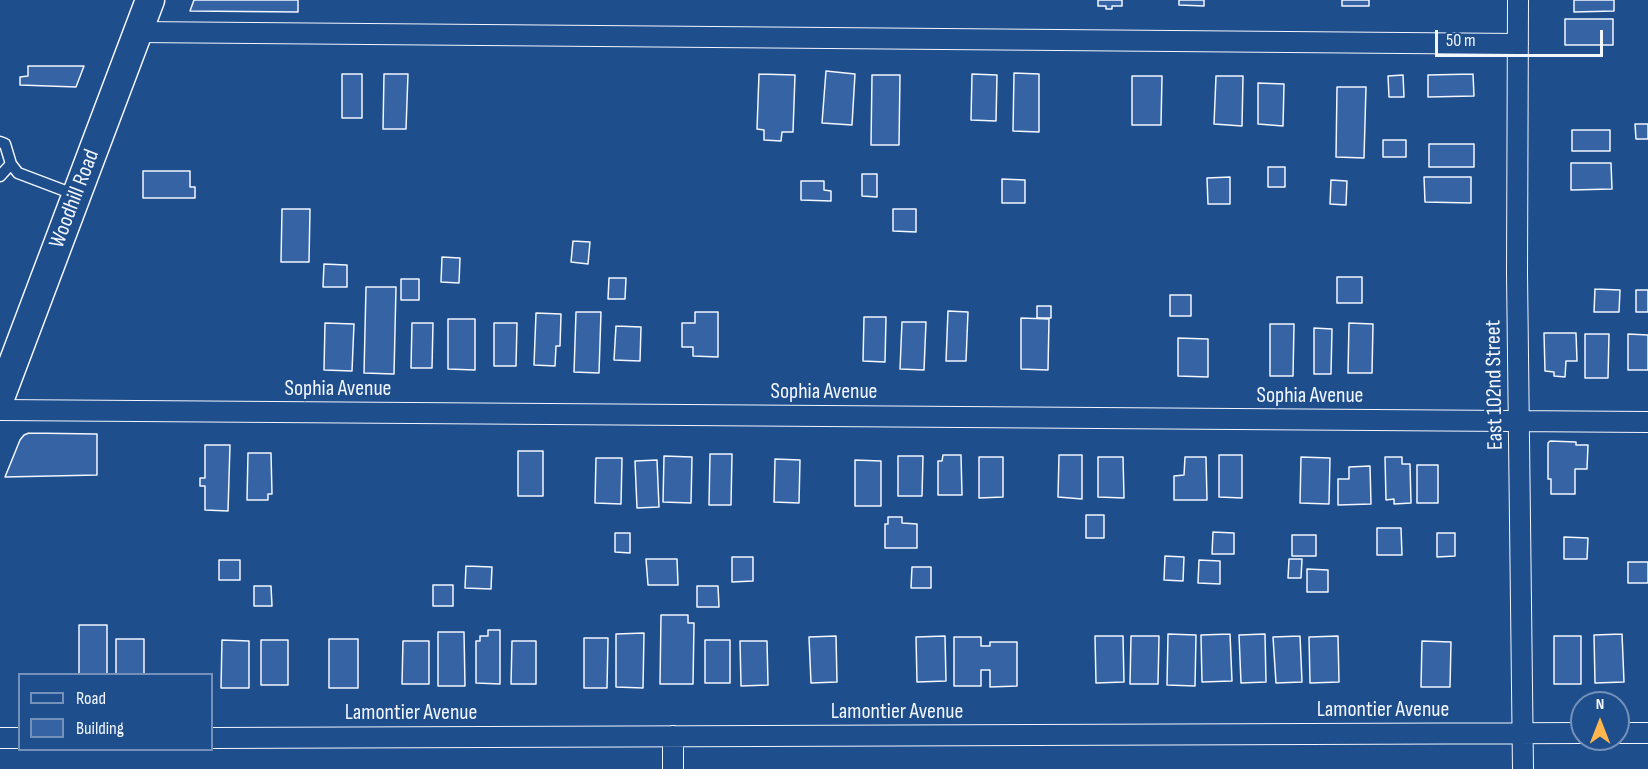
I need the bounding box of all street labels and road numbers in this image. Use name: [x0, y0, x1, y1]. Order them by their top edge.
street label: Woodhill Road: [44, 146, 106, 252]
street label: East 102nd Street: [1481, 320, 1509, 450]
street label: Sophia Avenue: [285, 376, 391, 402]
street label: Sophia Avenue: [771, 379, 877, 405]
street label: Sophia Avenue: [1257, 383, 1363, 409]
street label: Lamontier Avenue: [1317, 697, 1449, 723]
street label: Lamontier Avenue: [831, 699, 963, 725]
street label: Lamontier Avenue: [345, 700, 477, 726]

